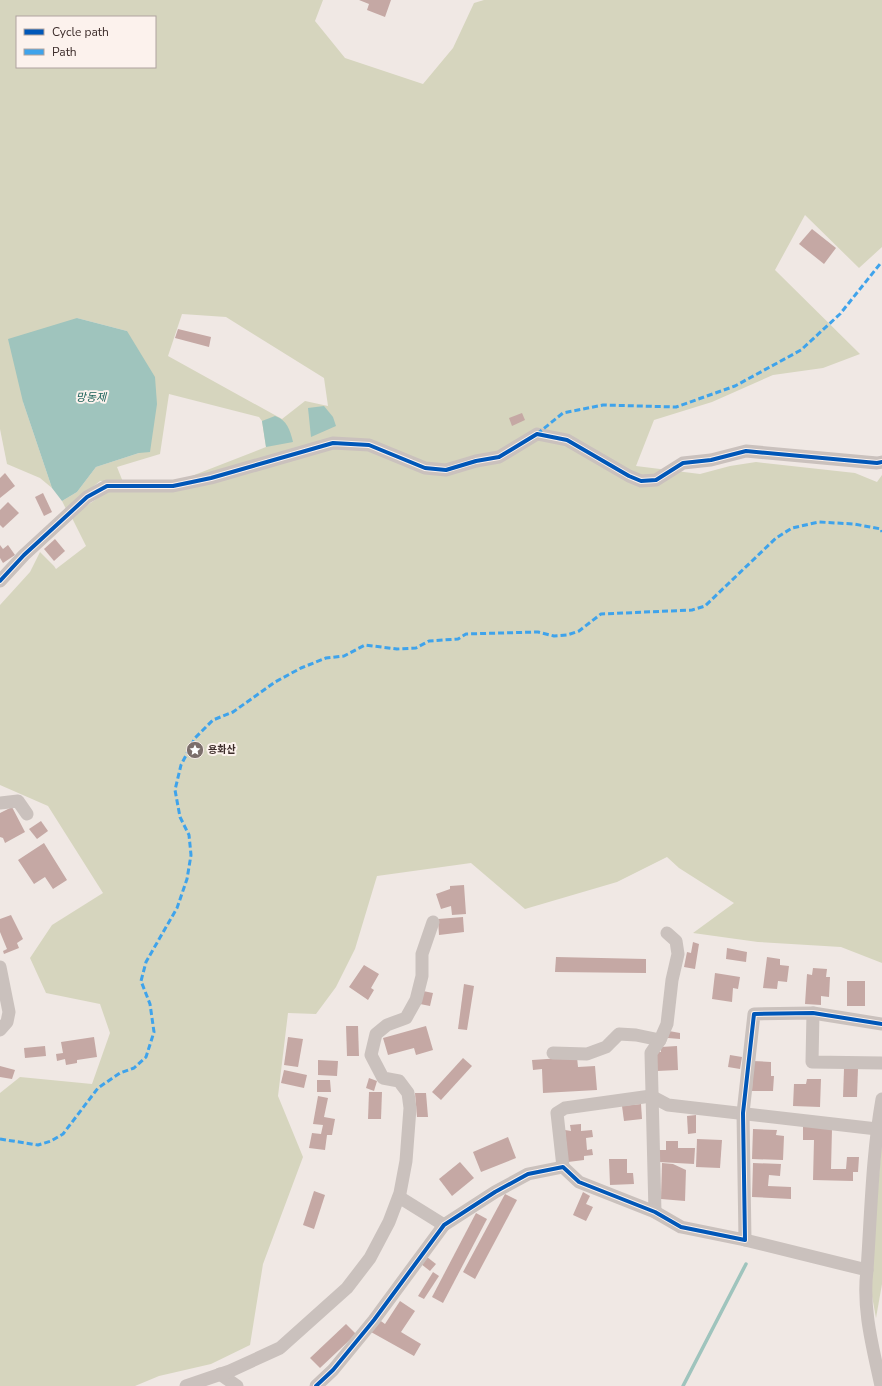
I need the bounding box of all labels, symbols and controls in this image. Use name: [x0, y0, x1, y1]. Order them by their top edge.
legend: [16, 16, 156, 68]
text: Cycle path: [52, 24, 109, 40]
text: Path: [52, 44, 77, 60]
water label: 망동제: [76, 390, 108, 405]
place icon: 용화산: [185, 740, 205, 760]
place label: 용화산: [208, 743, 236, 757]

